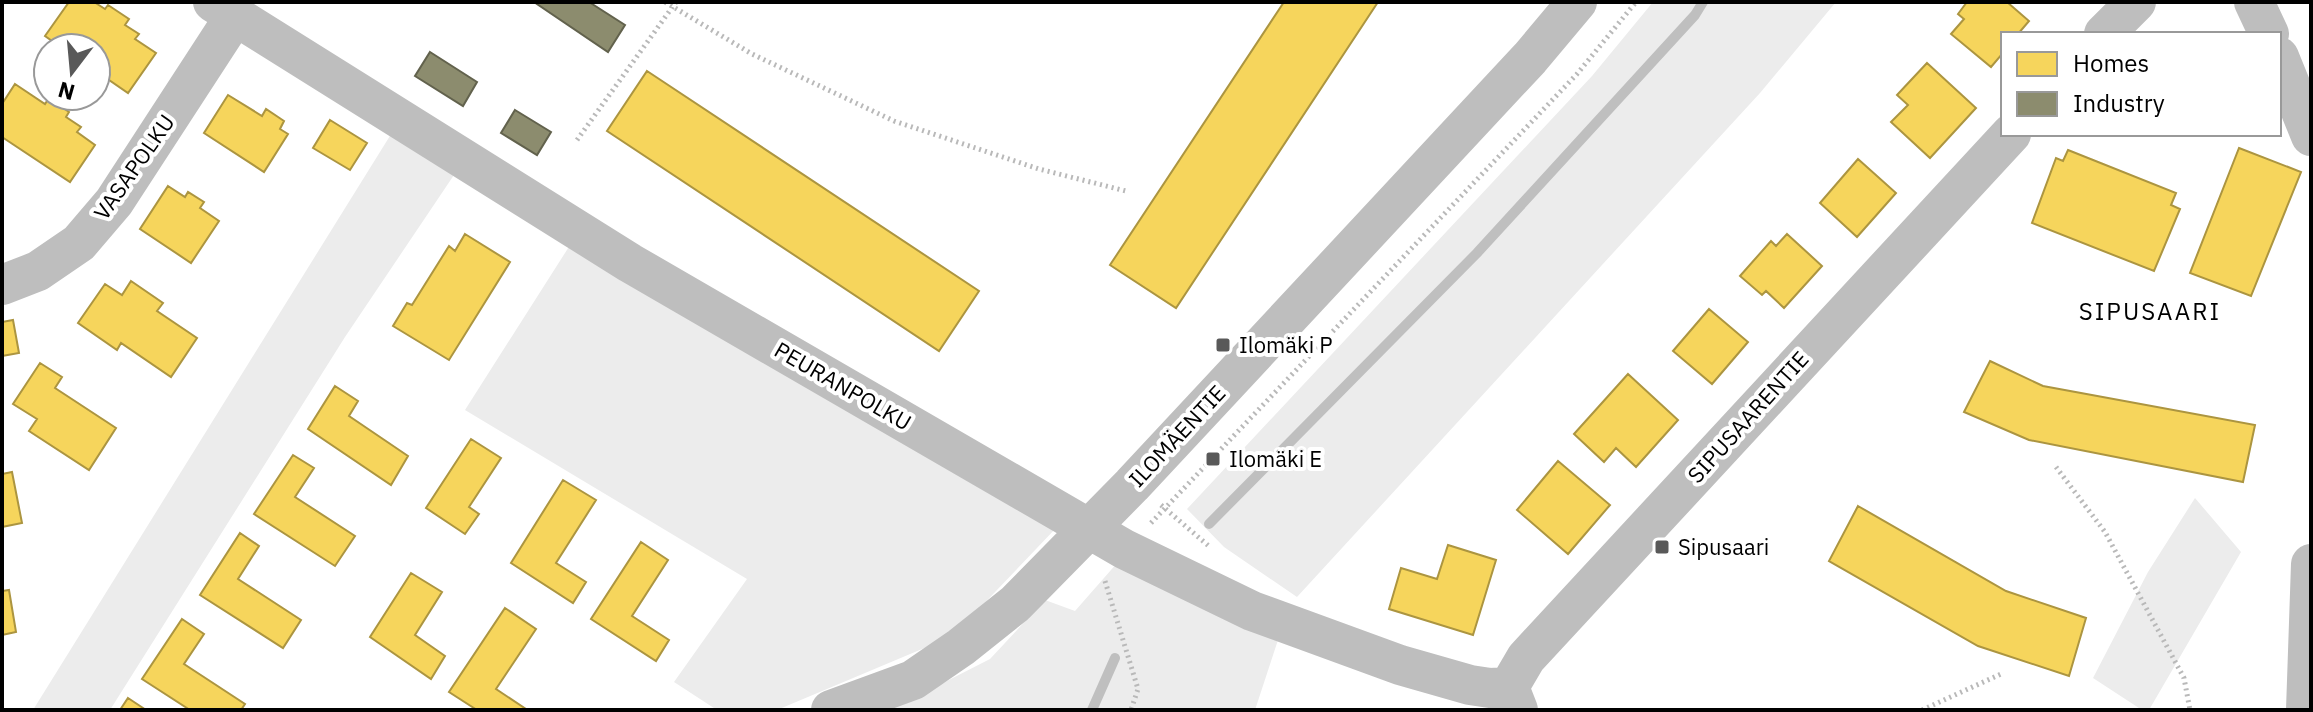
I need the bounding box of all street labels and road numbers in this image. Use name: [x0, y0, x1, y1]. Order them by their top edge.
street label: VASAPOLKU: [87, 108, 181, 225]
street label: PEURANPOLKU: [769, 335, 917, 437]
street label: SIPUSAARENTIE: [1681, 345, 1815, 489]
street label: ILOMÄENTIE: [1122, 379, 1231, 493]

